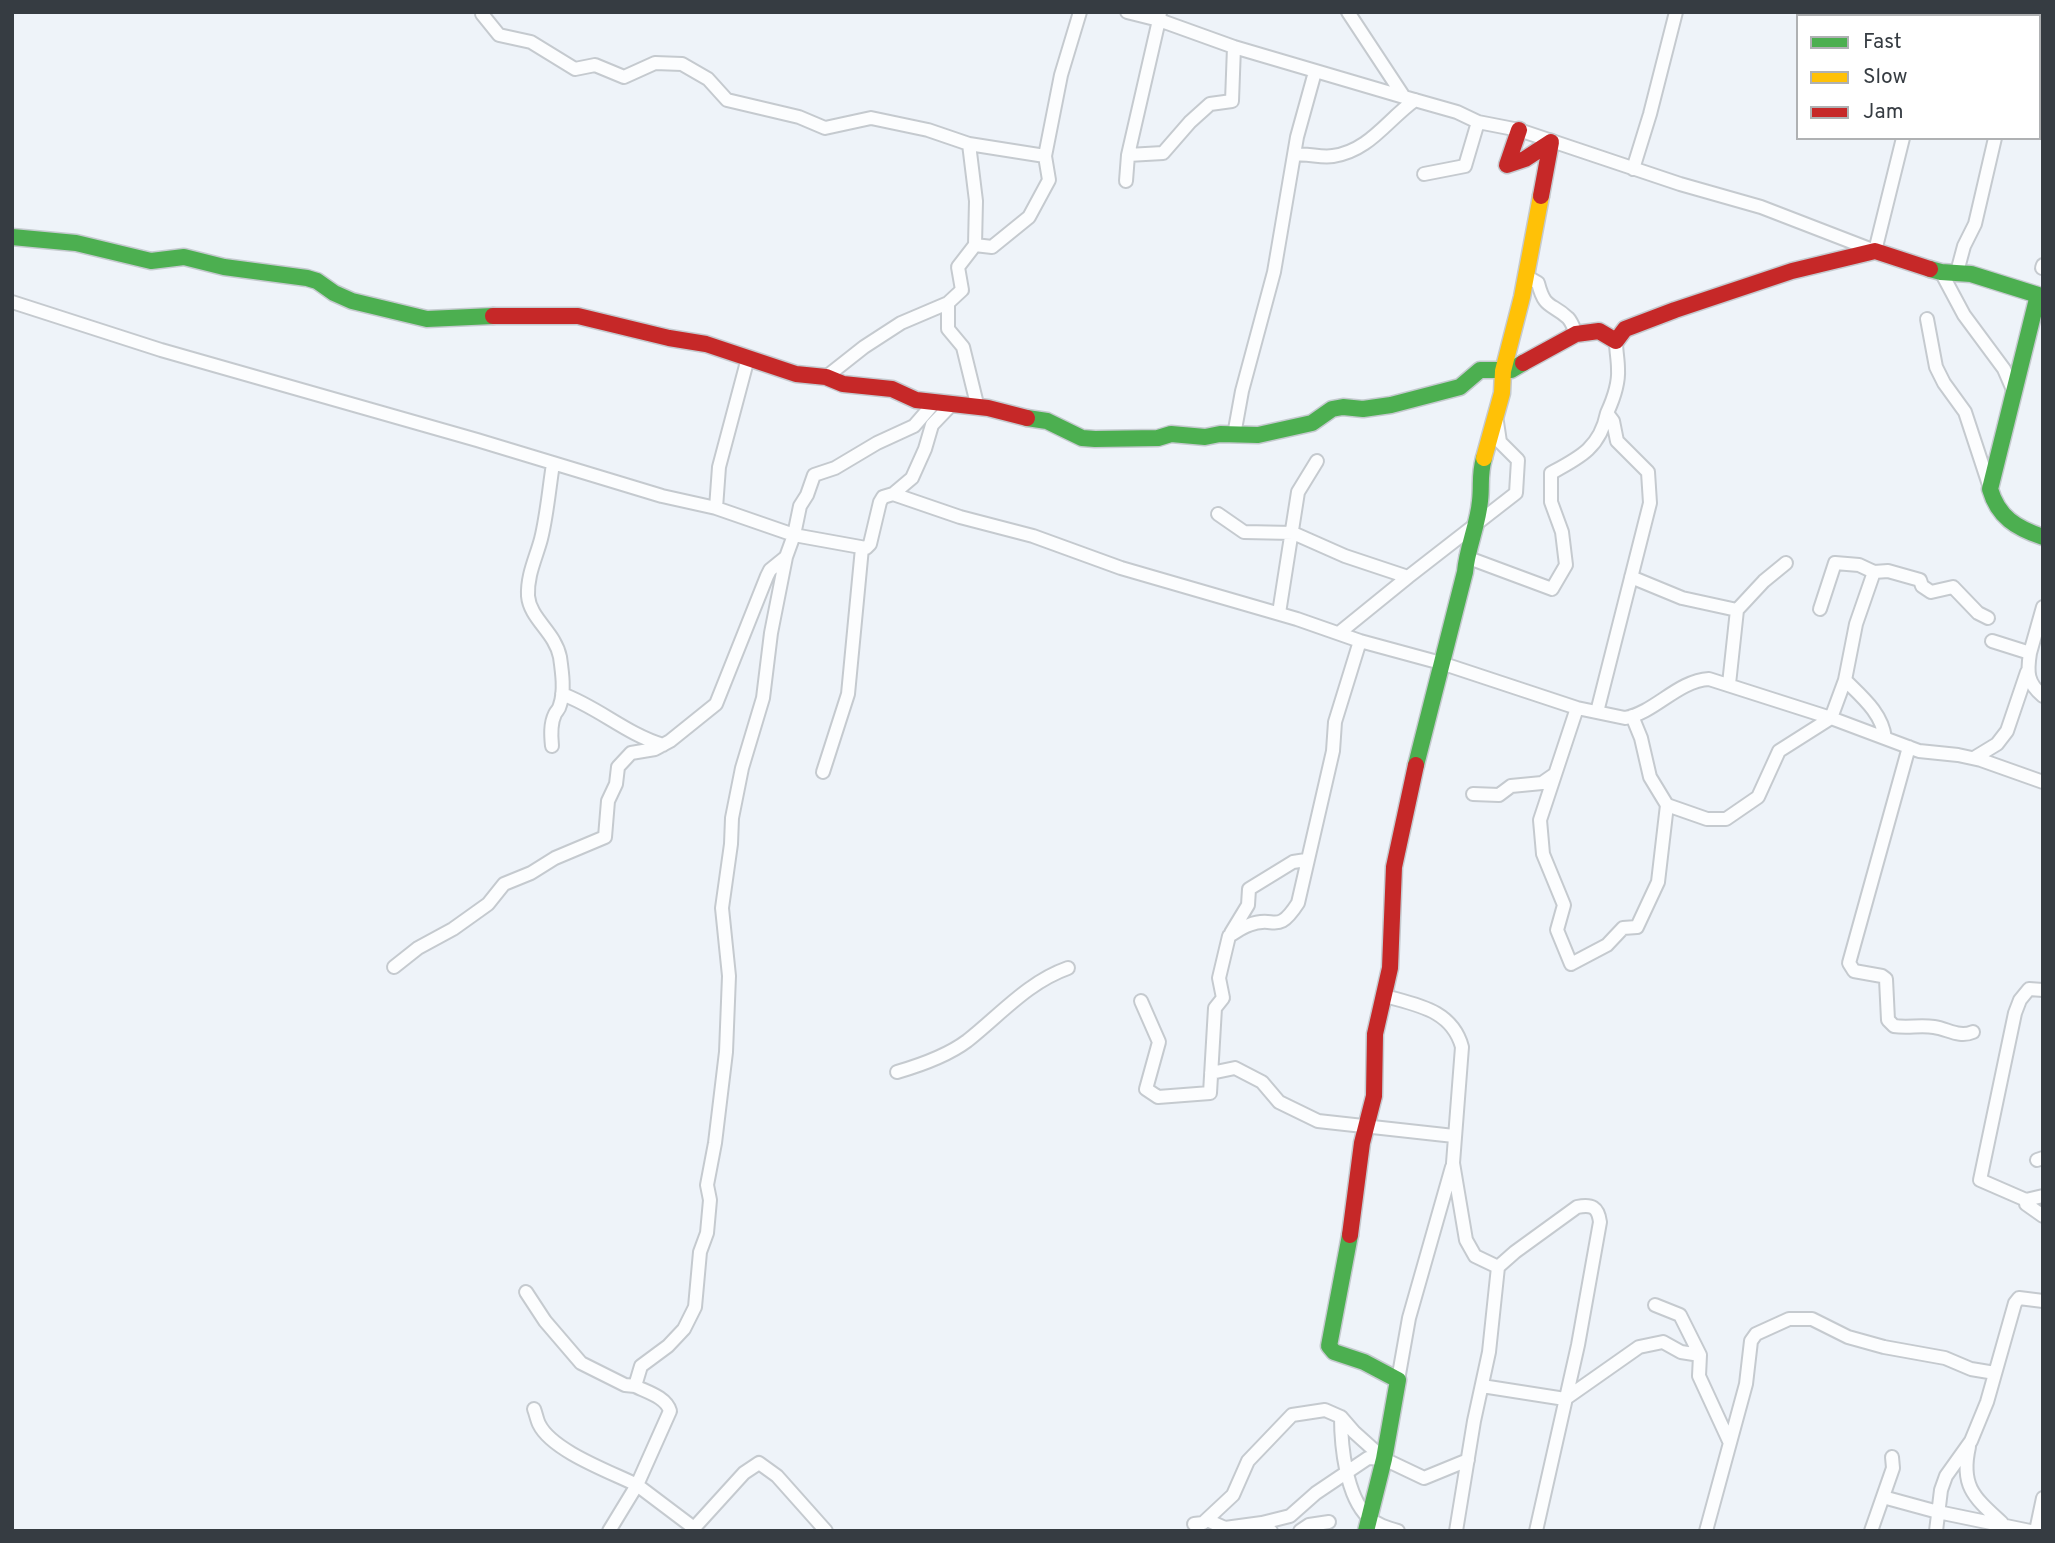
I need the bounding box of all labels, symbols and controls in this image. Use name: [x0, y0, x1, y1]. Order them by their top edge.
legend: [1796, 14, 2041, 140]
text: Fast: [1863, 29, 1902, 56]
text: Slow: [1863, 64, 1908, 91]
text: Jam: [1863, 99, 1904, 126]

